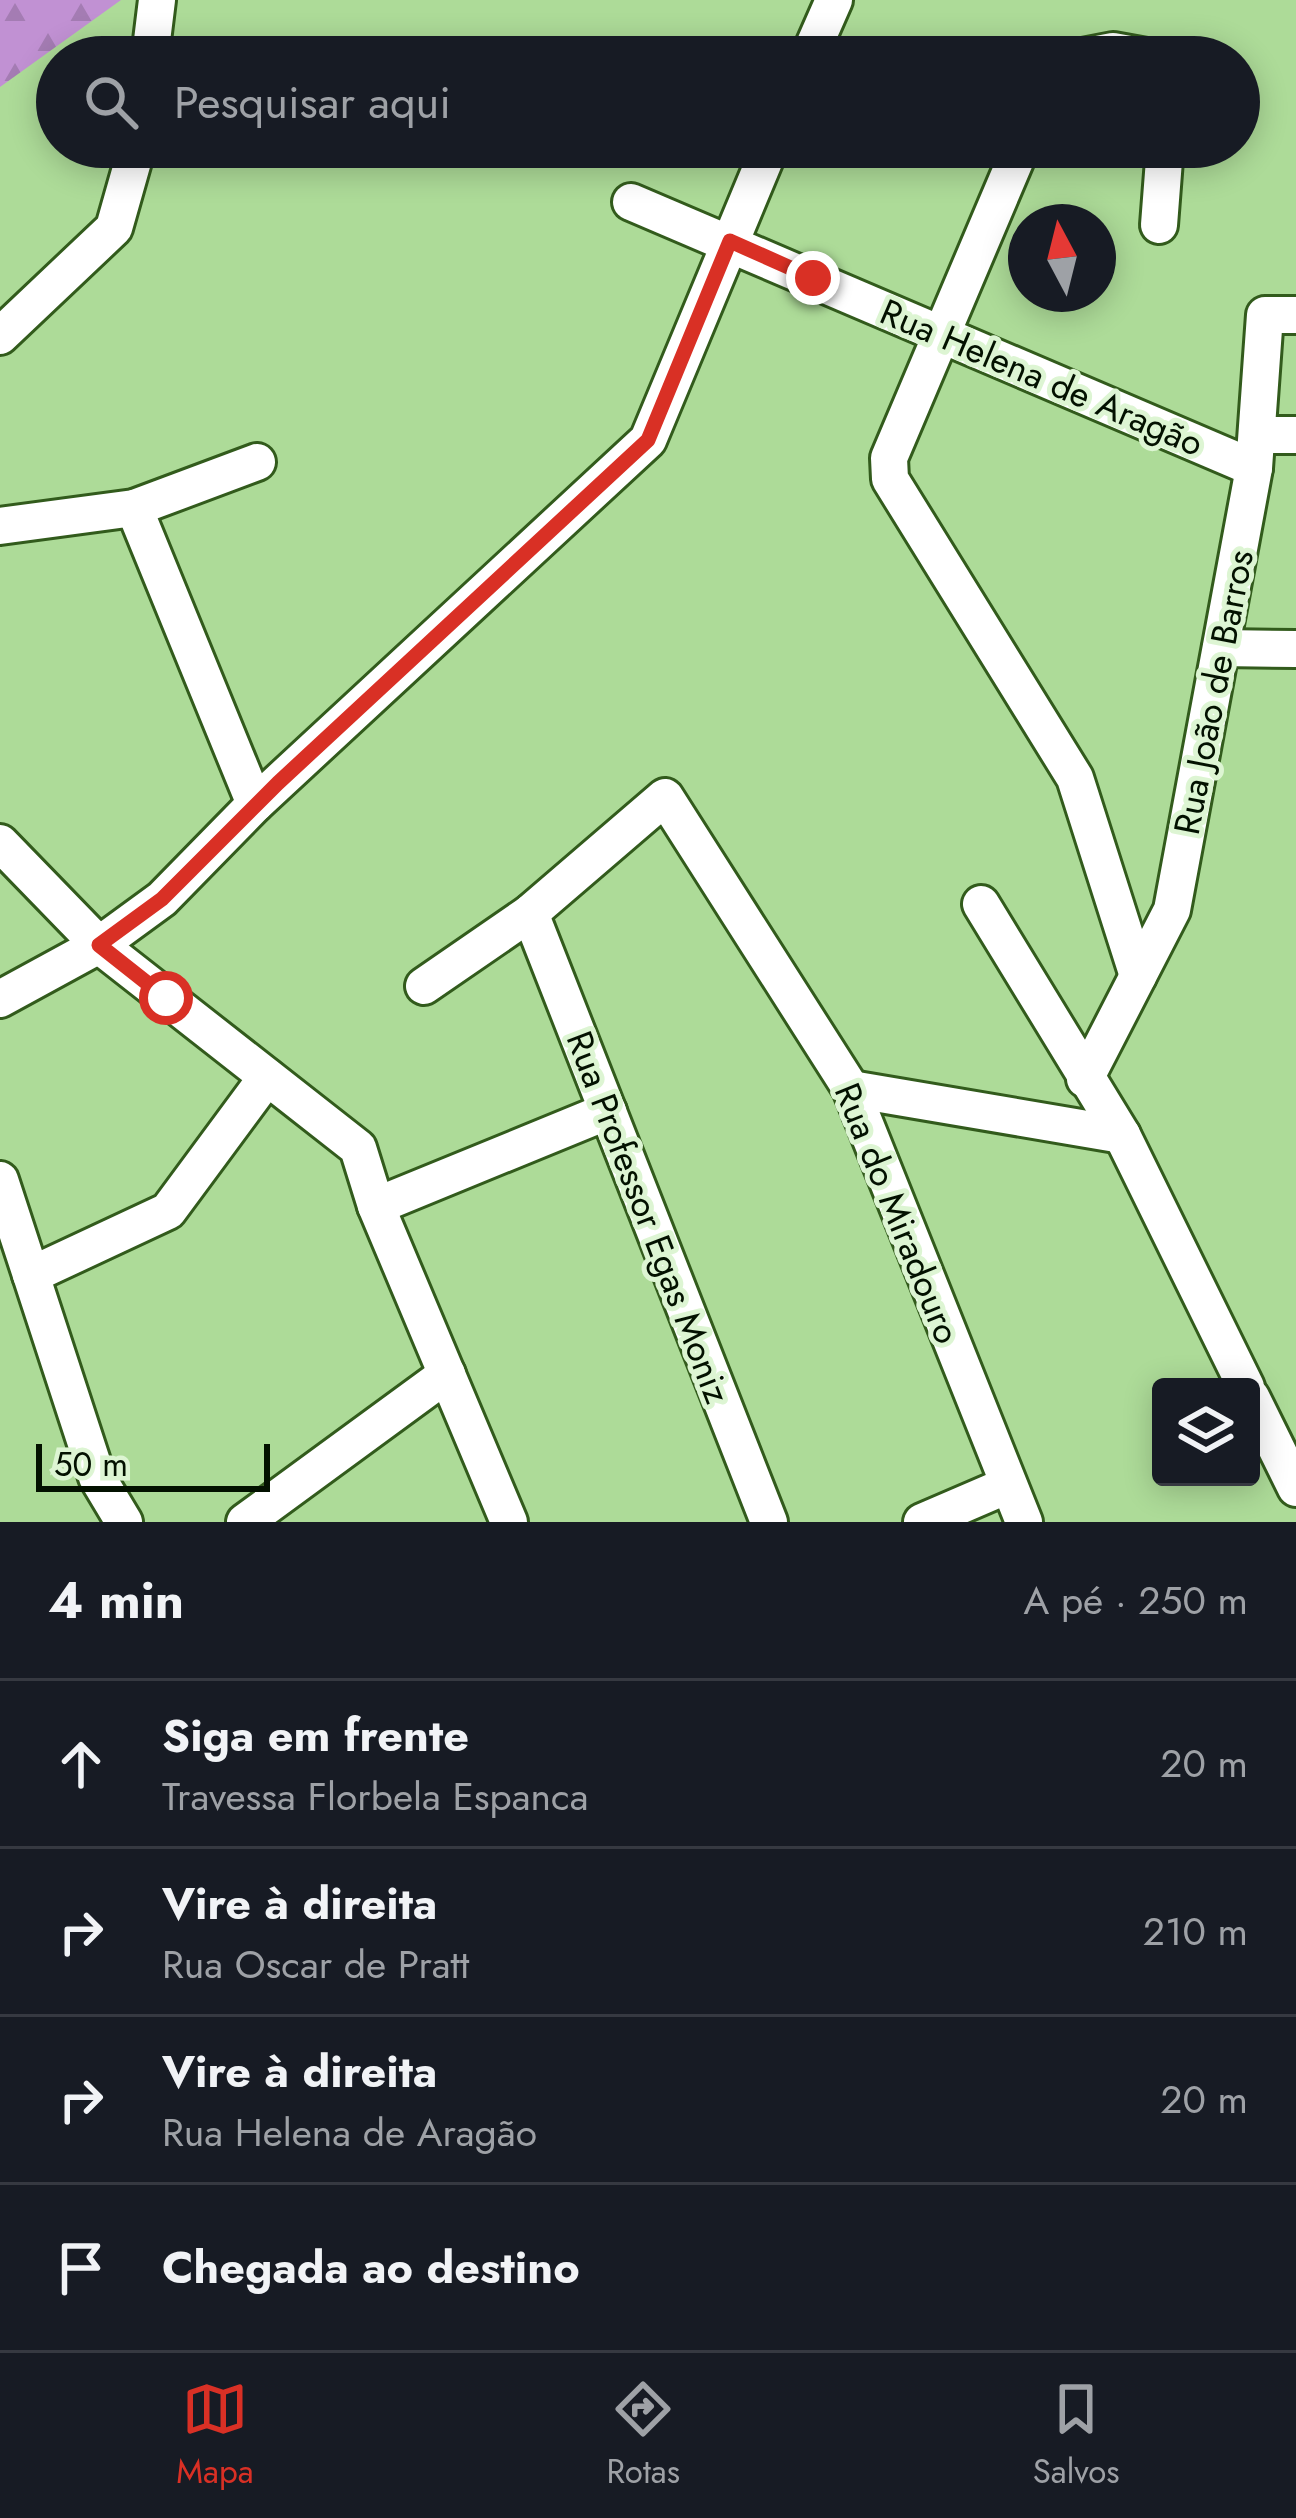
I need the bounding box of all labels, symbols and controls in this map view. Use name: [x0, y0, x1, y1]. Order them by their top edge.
search box: [36, 36, 1260, 168]
icon: search: [78, 69, 144, 135]
text: Pesquisar aqui: [174, 70, 451, 135]
north arrow: [1008, 204, 1116, 312]
route end: [786, 251, 840, 305]
street label: Rua Helena de Aragão: [872, 285, 1212, 469]
street label: Rua João de Barros: [1160, 545, 1266, 839]
route start: [139, 971, 193, 1025]
street label: Rua Professor Egas Moniz: [554, 1023, 744, 1411]
street label: Rua do Miradouro: [822, 1075, 974, 1351]
map controls: [1152, 1378, 1260, 1486]
button: layers: [1152, 1378, 1260, 1486]
scale bar: [36, 1438, 270, 1491]
text: 50 m: [54, 1441, 128, 1488]
text: 4 min: [48, 1563, 184, 1637]
text: A pé · 250 m: [1023, 1572, 1248, 1629]
text: Siga em frente: [162, 1703, 469, 1768]
icon: ahead: [48, 1731, 114, 1797]
text: 20 m: [1160, 1735, 1248, 1792]
text: Travessa Florbela Espanca: [162, 1768, 588, 1825]
text: Vire à direita: [162, 1871, 437, 1936]
icon: right: [48, 1899, 114, 1965]
text: 210 m: [1143, 1903, 1248, 1960]
text: Rua Oscar de Pratt: [162, 1936, 469, 1993]
text: Vire à direita: [162, 2039, 437, 2104]
icon: right: [48, 2067, 114, 2133]
text: 20 m: [1160, 2071, 1248, 2128]
text: Rua Helena de Aragão: [162, 2104, 537, 2161]
icon: arrive: [48, 2235, 114, 2301]
text: Chegada ao destino: [162, 2235, 580, 2300]
tab: Mapa: [176, 2376, 254, 2495]
tab: Rotas: [606, 2376, 680, 2495]
tab: Salvos: [1033, 2376, 1120, 2495]

